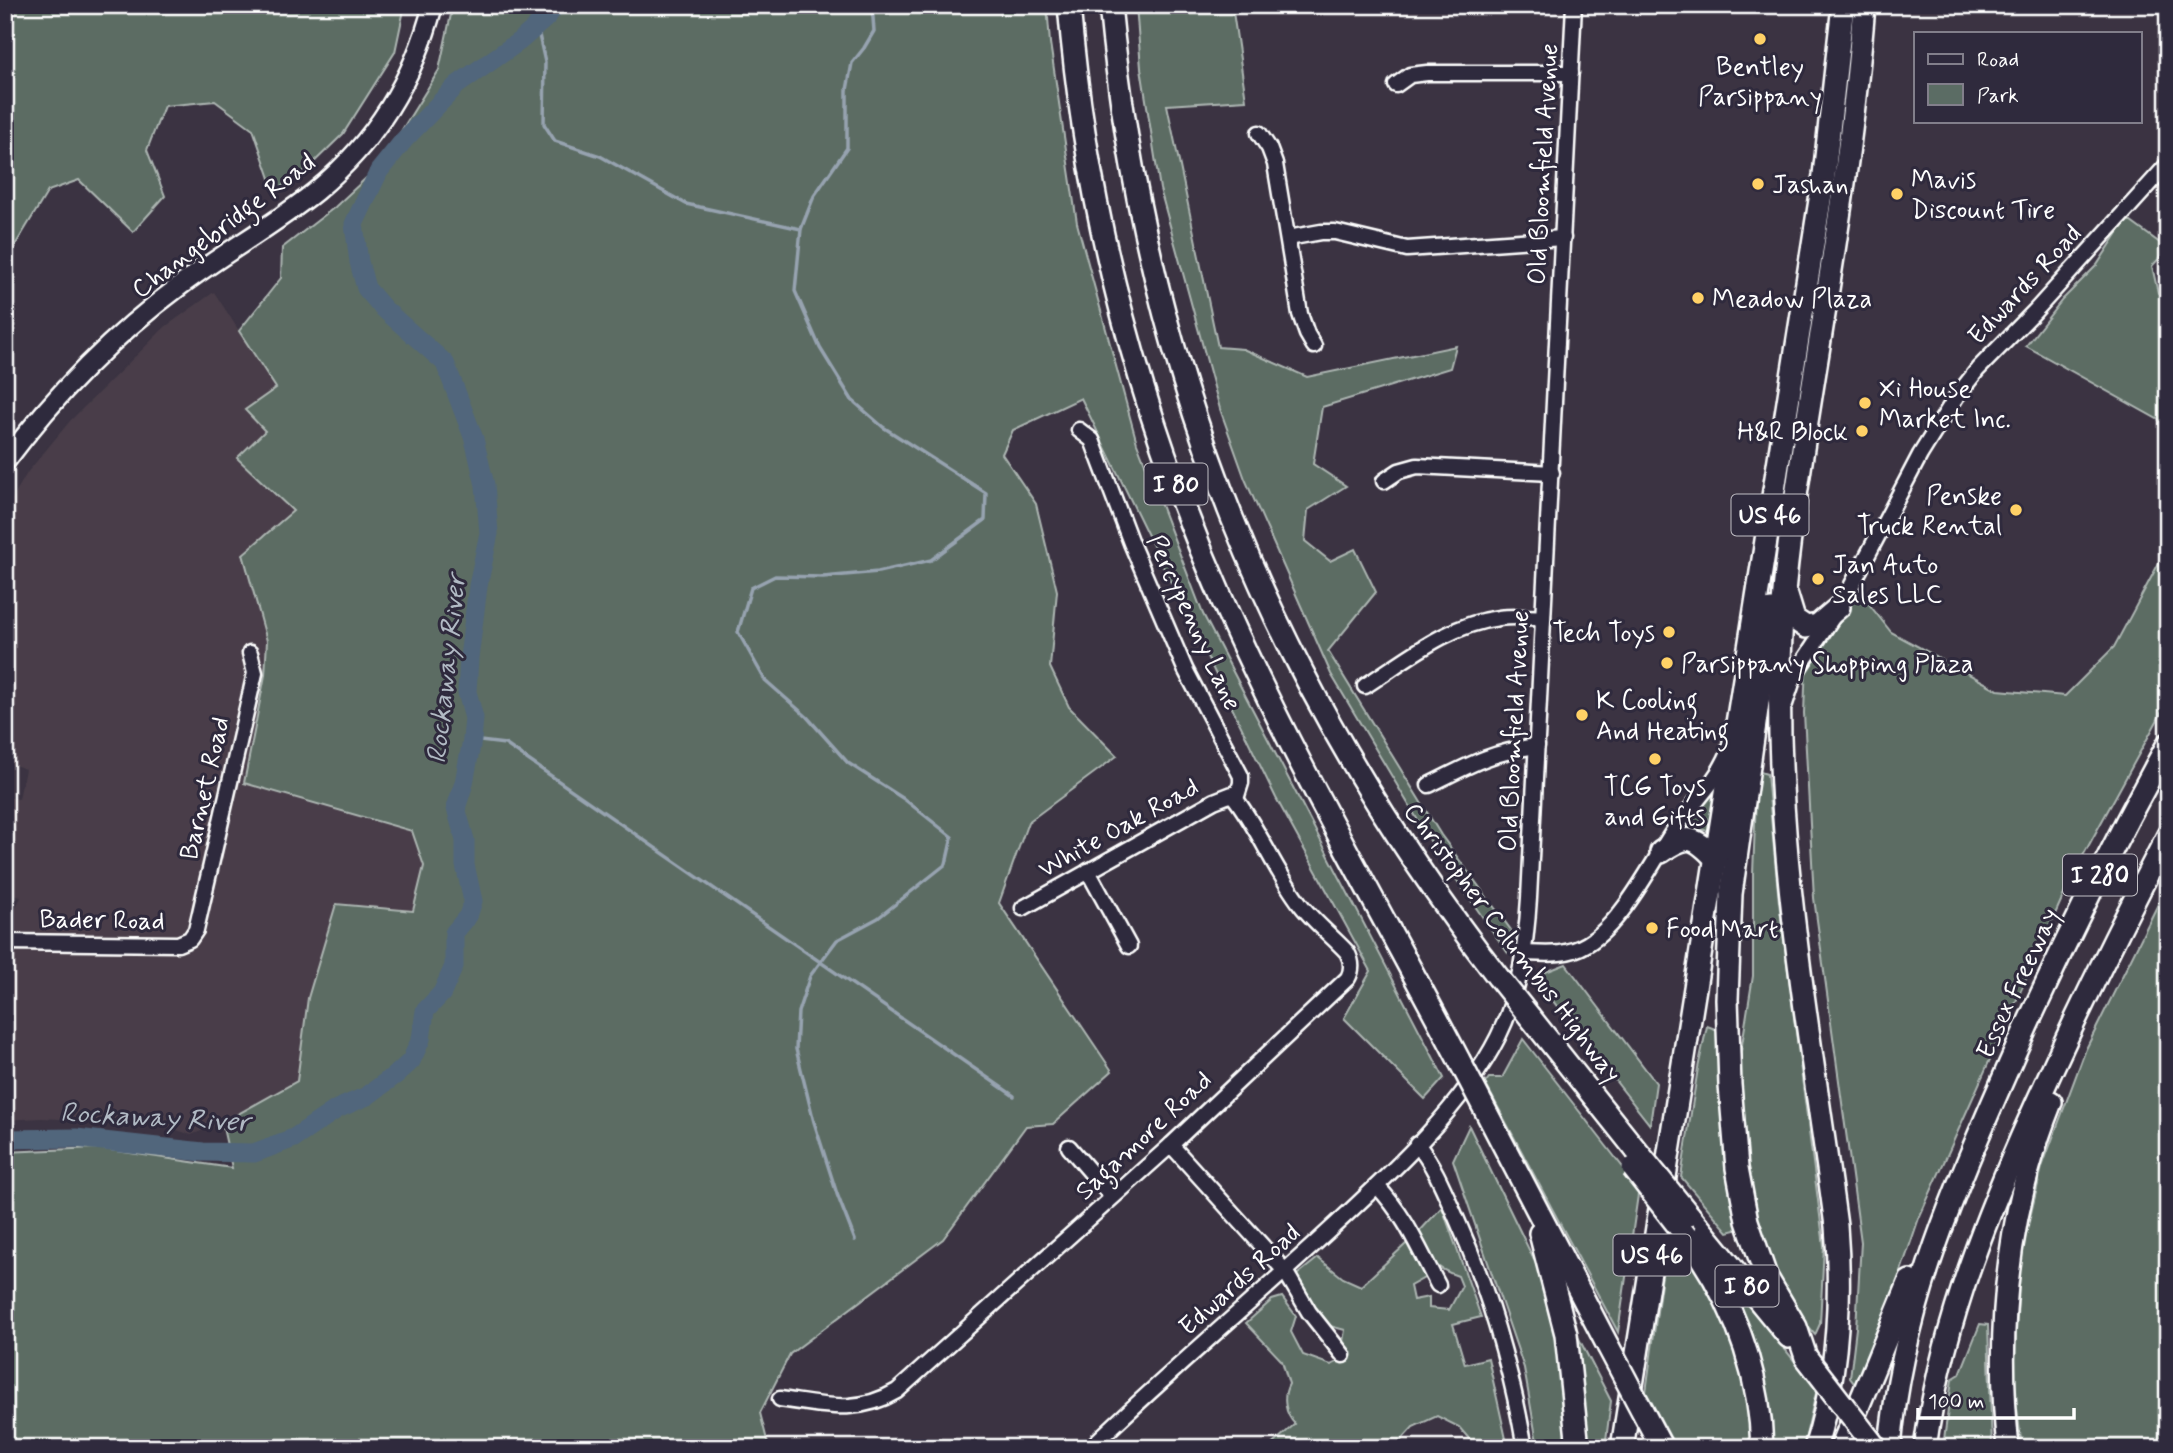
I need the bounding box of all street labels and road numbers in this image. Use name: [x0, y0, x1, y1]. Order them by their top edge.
street label: Old Bloomfield Avenue: [1521, 42, 1567, 286]
street label: Changebridge Road: [125, 146, 325, 309]
street label: Edwards Road: [1961, 218, 2090, 353]
road number: I 80: [1144, 463, 1208, 504]
road number: US 46: [1732, 494, 1809, 536]
street label: Percypenny Lane: [1138, 529, 1249, 716]
street label: Old Bloomfield Avenue: [1492, 609, 1538, 853]
street label: Barnet Road: [173, 714, 239, 863]
street label: White Oak Road: [1033, 771, 1205, 887]
street label: Christopher Columbus Highway: [1395, 796, 1628, 1090]
road number: I 280: [2063, 854, 2137, 896]
street label: Bader Road: [39, 903, 165, 939]
street label: Essex Freeway: [1969, 903, 2068, 1065]
street label: Sagamore Road: [1069, 1064, 1222, 1211]
street label: Edwards Road: [1172, 1217, 1308, 1344]
road number: US 46: [1614, 1234, 1690, 1275]
road number: I 80: [1716, 1266, 1778, 1306]

